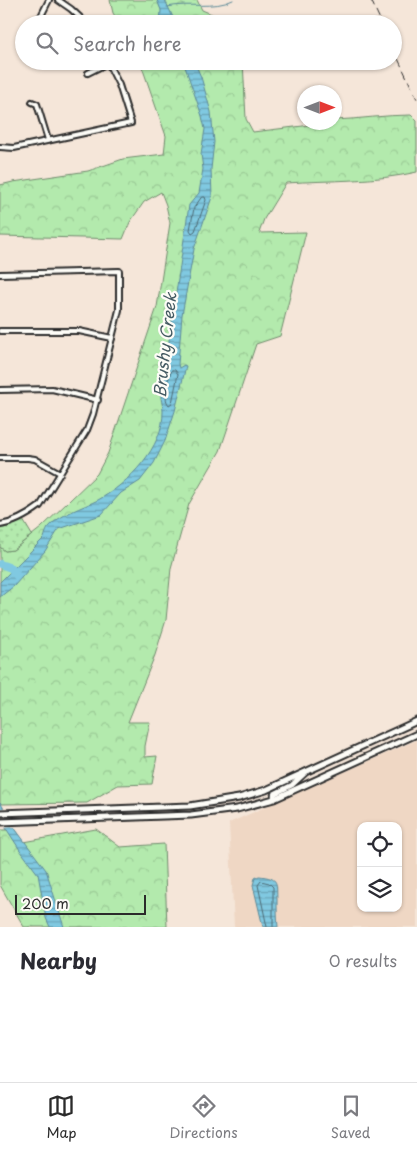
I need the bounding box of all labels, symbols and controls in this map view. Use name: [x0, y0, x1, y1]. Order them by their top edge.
search box: [15, 15, 402, 70]
icon: search: [33, 29, 61, 57]
text: Search here: [73, 29, 182, 57]
north arrow: [297, 85, 342, 130]
water label: Brushy Creek: [147, 290, 182, 399]
map controls: [357, 822, 402, 912]
button: locate: [357, 822, 402, 867]
button: layers: [357, 867, 402, 912]
scale bar: [15, 892, 146, 915]
text: 200 m: [22, 893, 69, 914]
text: Nearby: [20, 944, 97, 976]
text: 0 results: [329, 948, 397, 972]
tab: Map: [47, 1092, 76, 1143]
tab: Directions: [170, 1092, 238, 1143]
tab: Saved: [331, 1092, 370, 1143]

